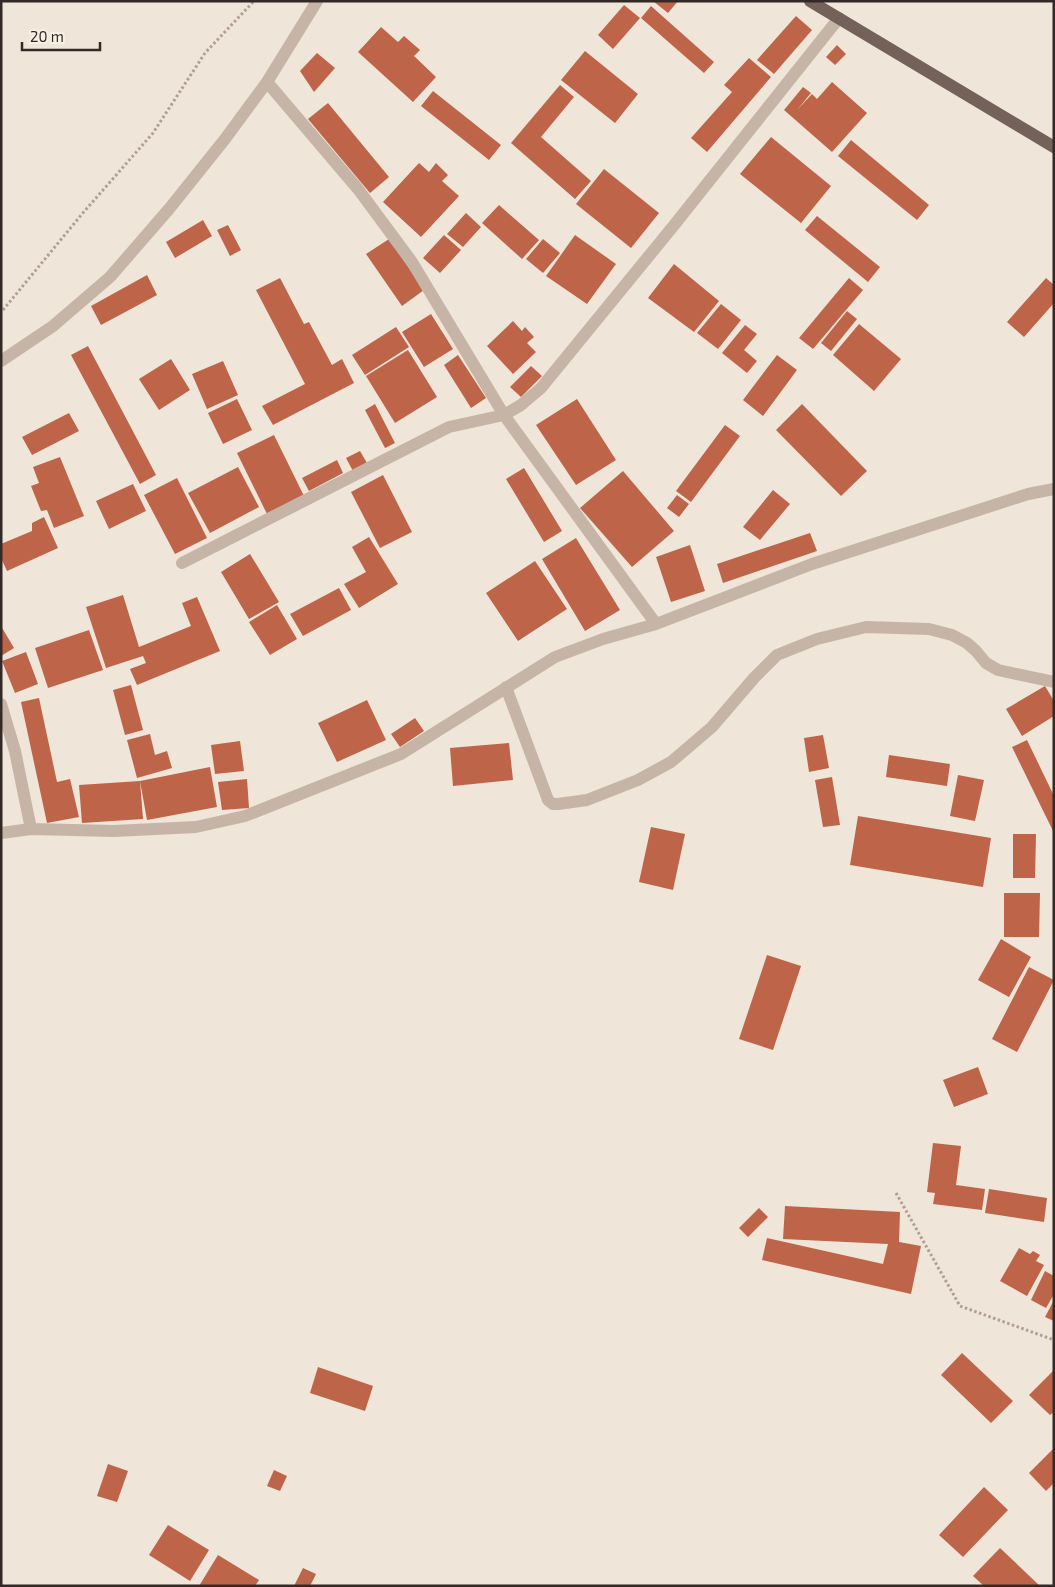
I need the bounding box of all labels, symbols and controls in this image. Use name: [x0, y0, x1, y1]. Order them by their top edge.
scale bar: [22, 20, 100, 52]
text: 20 m: [30, 27, 64, 45]

